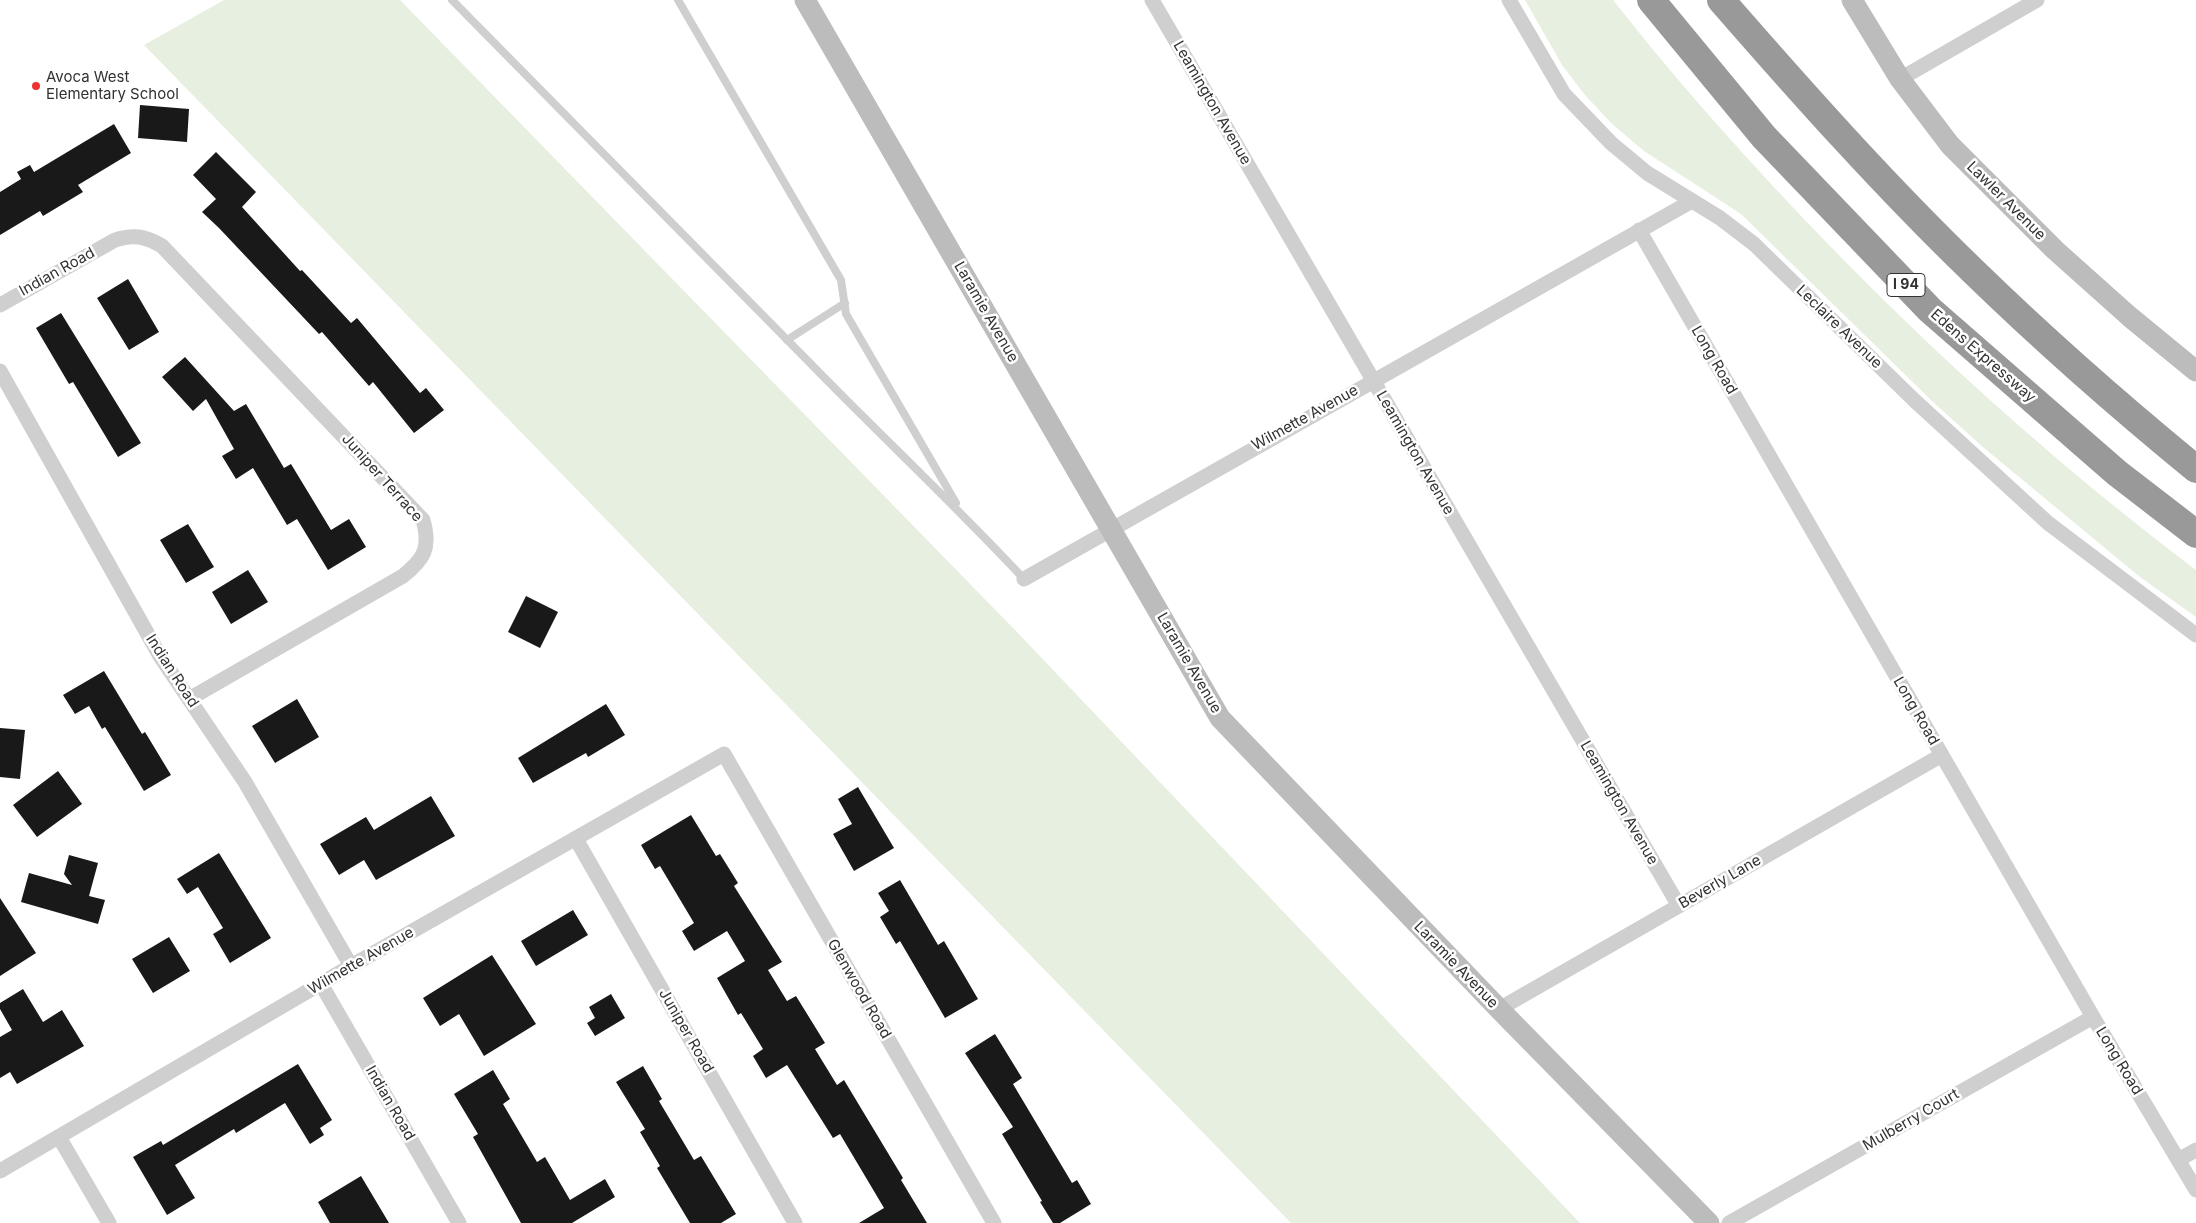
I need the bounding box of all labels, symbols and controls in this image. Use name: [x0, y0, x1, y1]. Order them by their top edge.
street label: Leamington Avenue: [1169, 38, 1255, 168]
place label: Avoca West Elementary School: [46, 68, 179, 103]
marker: Avoca West Elementary School: [30, 80, 42, 92]
street label: Lawler Avenue: [1963, 158, 2049, 244]
street label: Indian Road: [16, 244, 98, 300]
street label: Laramie Avenue: [950, 258, 1022, 366]
road number: I 94: [1887, 274, 1925, 296]
street label: Leclaire Avenue: [1792, 281, 1886, 373]
street label: Edens Expressway: [1927, 306, 2039, 406]
street label: Long Road: [1687, 323, 1741, 397]
street label: Wilmette Avenue: [1249, 381, 1361, 455]
street label: Leamington Avenue: [1372, 388, 1458, 518]
street label: Juniper Terrace: [338, 430, 426, 526]
street label: Laramie Avenue: [1153, 609, 1225, 717]
street label: Indian Road: [142, 631, 202, 711]
street label: Long Road: [1889, 674, 1943, 748]
street label: Leamington Avenue: [1576, 738, 1662, 868]
street label: Beverly Lane: [1676, 851, 1764, 913]
street label: Laramie Avenue: [1410, 918, 1502, 1012]
street label: Wilmette Avenue: [305, 923, 417, 999]
street label: Glenwood Road: [823, 936, 895, 1042]
street label: Juniper Road: [655, 986, 717, 1076]
street label: Long Road: [2092, 1024, 2146, 1098]
street label: Indian Road: [361, 1062, 419, 1144]
street label: Mulberry Court: [1860, 1085, 1962, 1155]

